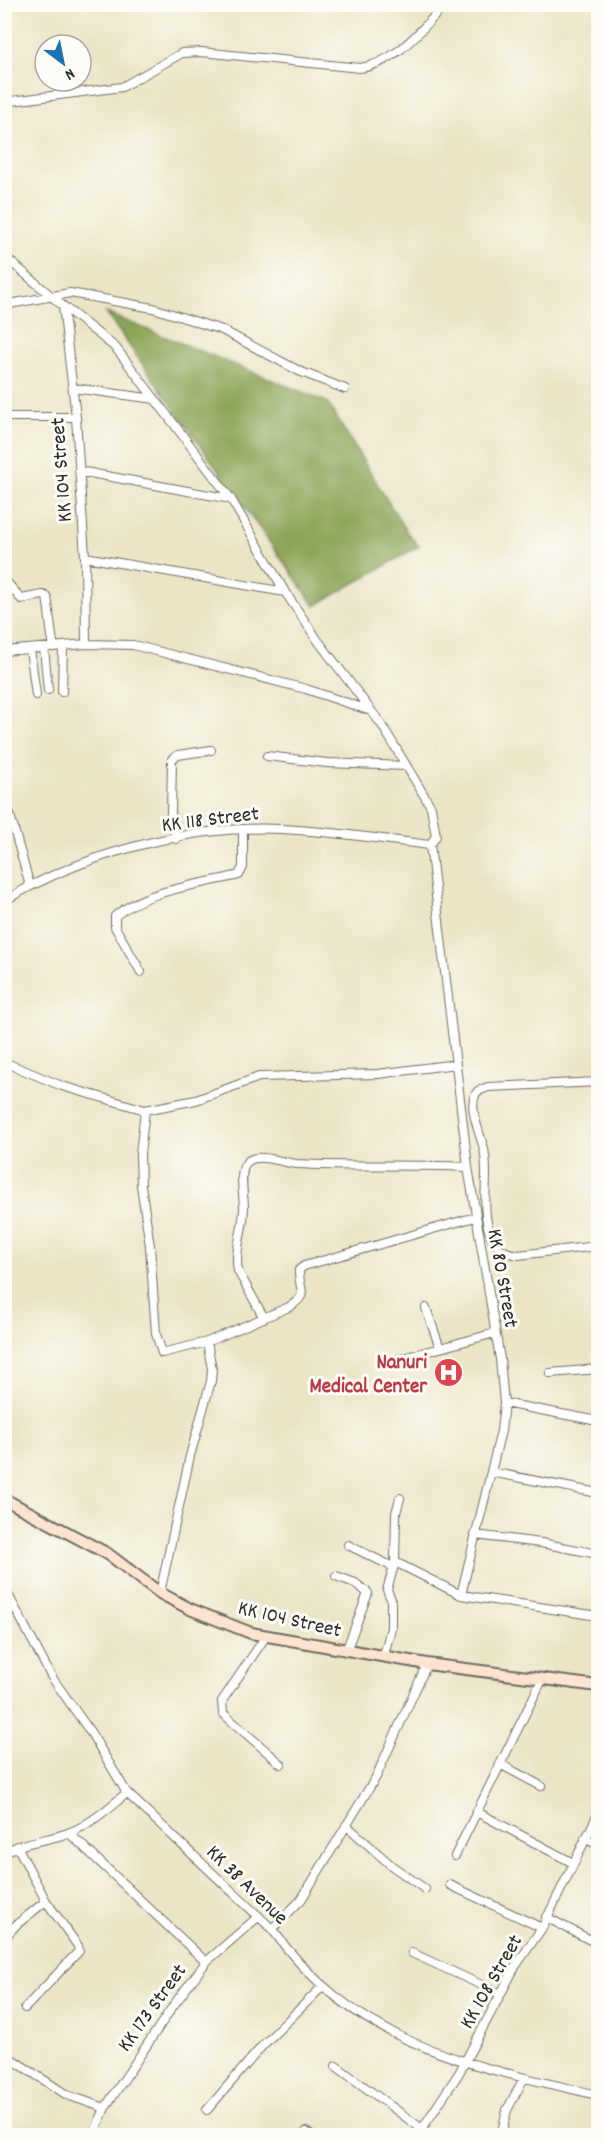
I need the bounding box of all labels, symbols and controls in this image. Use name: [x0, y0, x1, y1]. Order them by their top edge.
north arrow: [33, 33, 93, 93]
text: N: [60, 62, 79, 85]
street label: KK 104 Street: [44, 416, 82, 523]
street label: KK 118 Street: [160, 800, 261, 842]
street label: KK 80 Street: [478, 1227, 525, 1331]
place label: Nanuri Medical Center: [310, 1349, 428, 1403]
hospital icon: Nanuri Medical Center: [432, 1357, 464, 1389]
street label: KK 104 Street: [235, 1595, 344, 1647]
street label: KK 38 Avenue: [198, 1839, 294, 1933]
street label: KK 108 Street: [453, 1930, 532, 2035]
street label: KK 173 Street: [111, 1958, 196, 2059]

